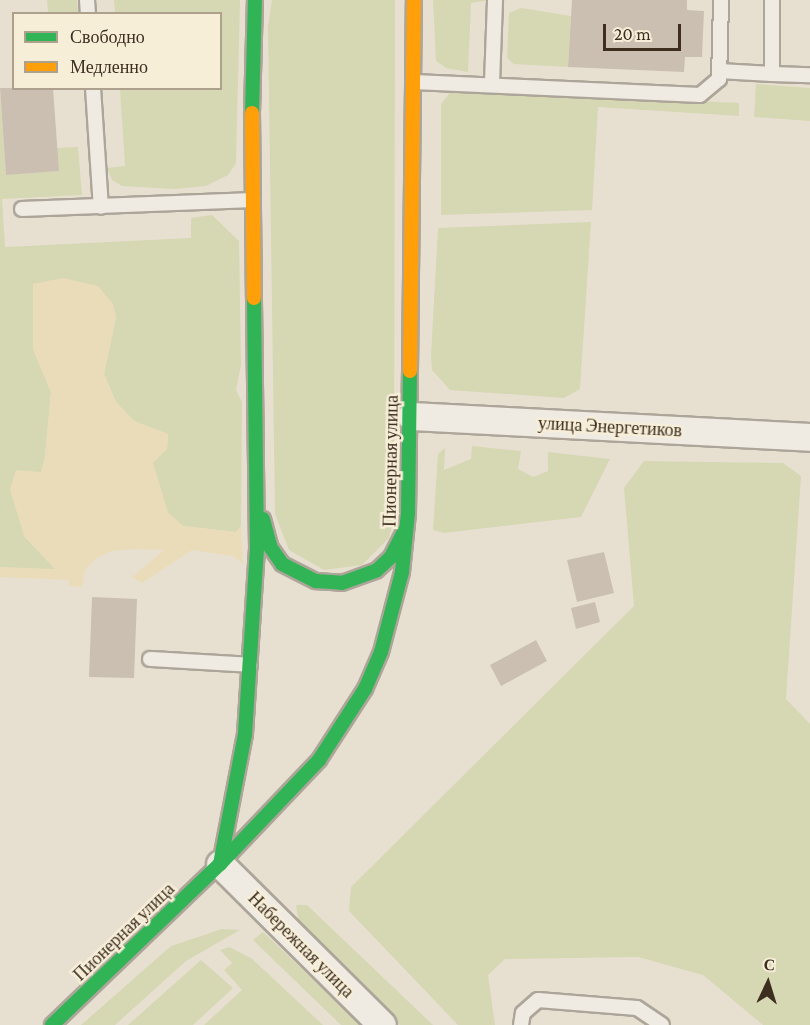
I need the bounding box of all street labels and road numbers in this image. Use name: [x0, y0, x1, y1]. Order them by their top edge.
street label: Пионерная улица: [379, 395, 403, 527]
street label: улица Энергетиков: [537, 412, 683, 442]
street label: Пионерная улица: [69, 878, 179, 986]
street label: Набережная улица: [243, 887, 359, 1003]

